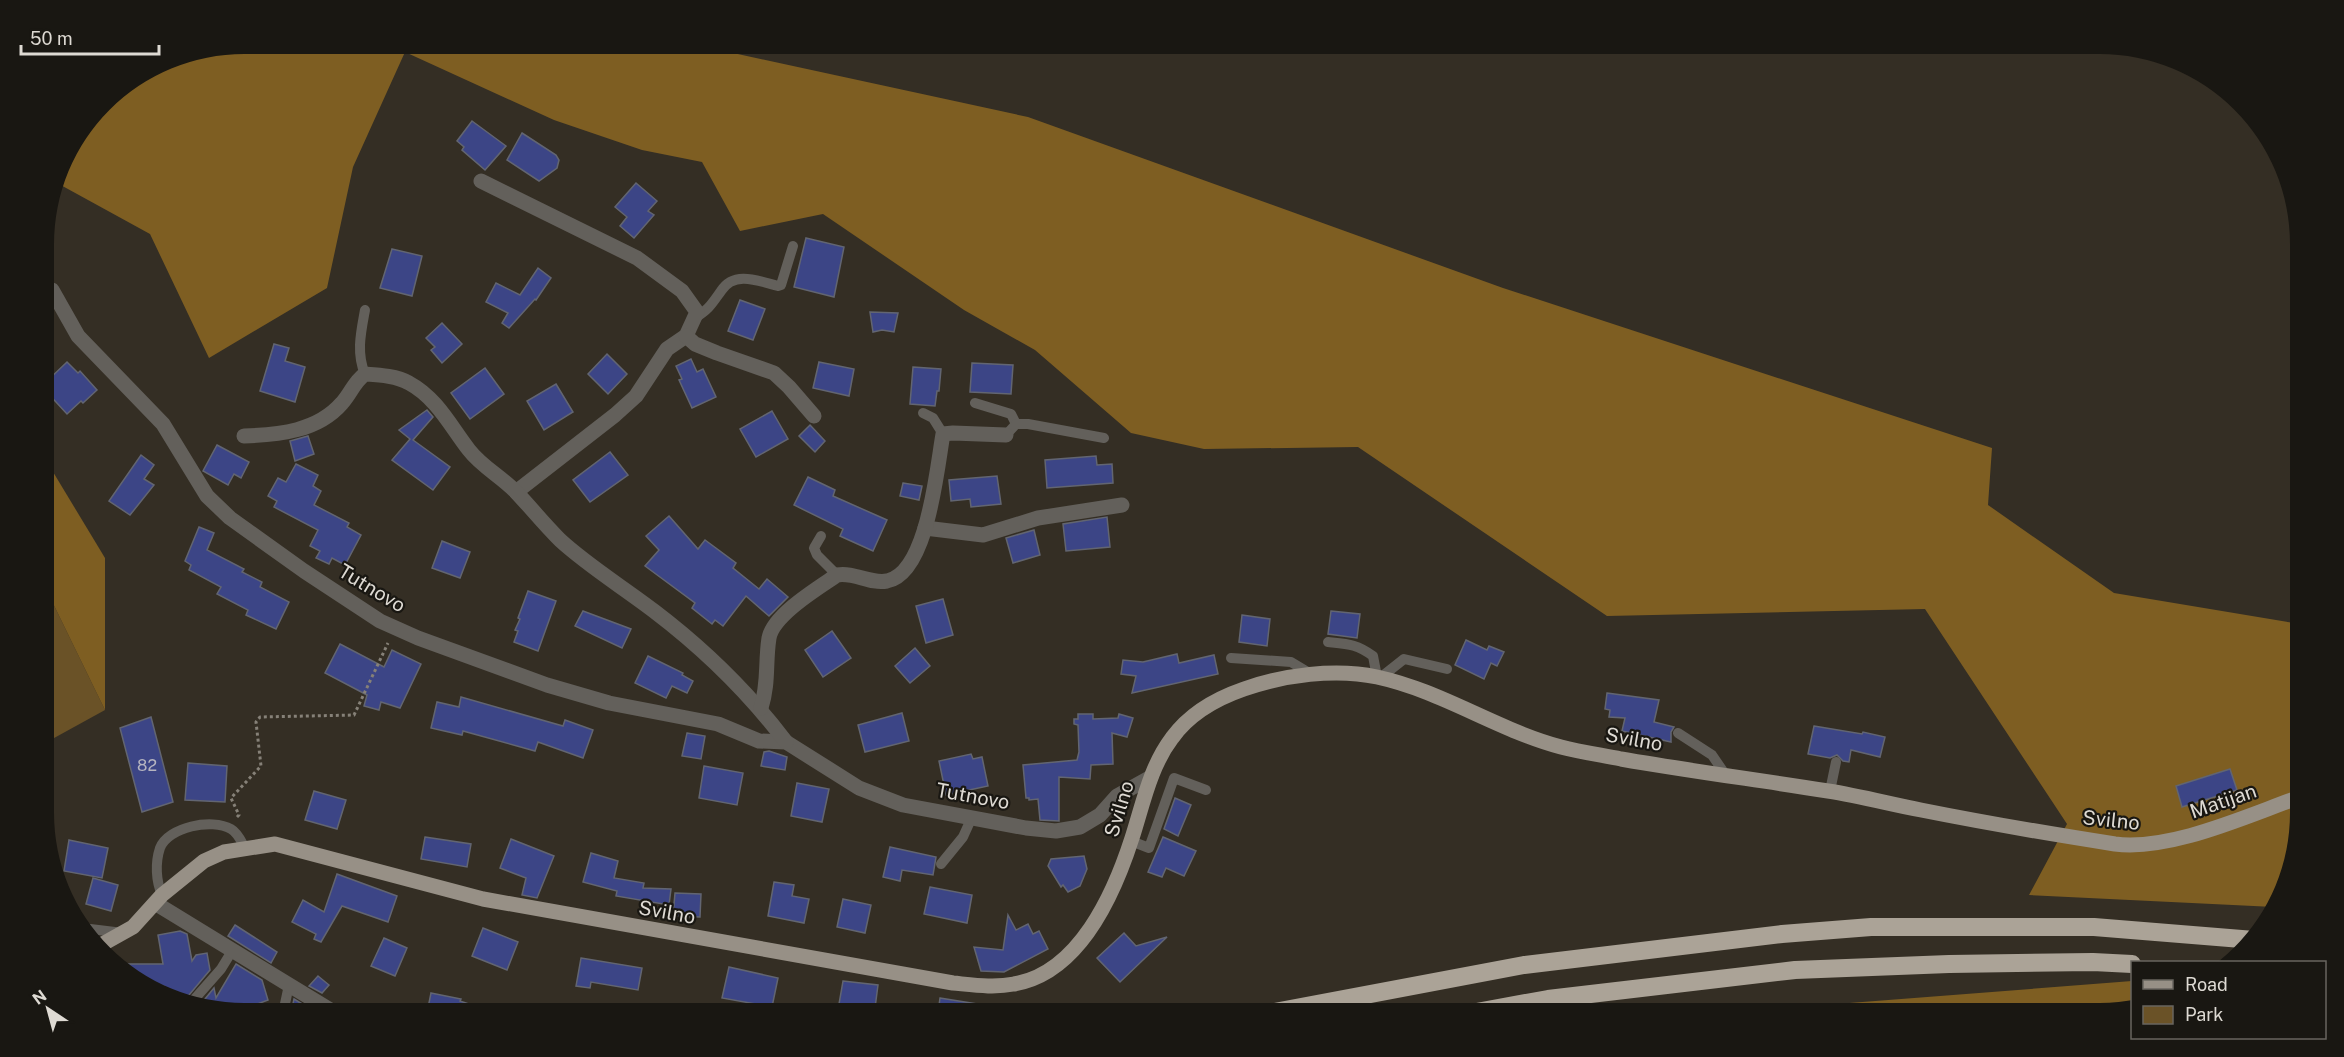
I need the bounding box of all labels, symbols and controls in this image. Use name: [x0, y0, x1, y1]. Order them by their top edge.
scale bar: [21, 18, 159, 56]
text: 50 m: [30, 28, 73, 49]
street label: Tutnovo: [334, 559, 410, 617]
street label: Svilno: [1604, 722, 1664, 756]
house number: 82: [137, 756, 157, 775]
street label: Tutnovo: [934, 778, 1012, 814]
street label: Svilno: [1099, 778, 1139, 840]
street label: Matijan: [2187, 778, 2259, 824]
street label: Svilno: [2081, 805, 2141, 835]
street label: Svilno: [637, 895, 697, 929]
legend: [2131, 961, 2326, 1039]
text: Road: [2185, 974, 2228, 995]
north arrow: [18, 979, 78, 1039]
text: N: [29, 986, 50, 1009]
text: Park: [2185, 1004, 2223, 1025]

